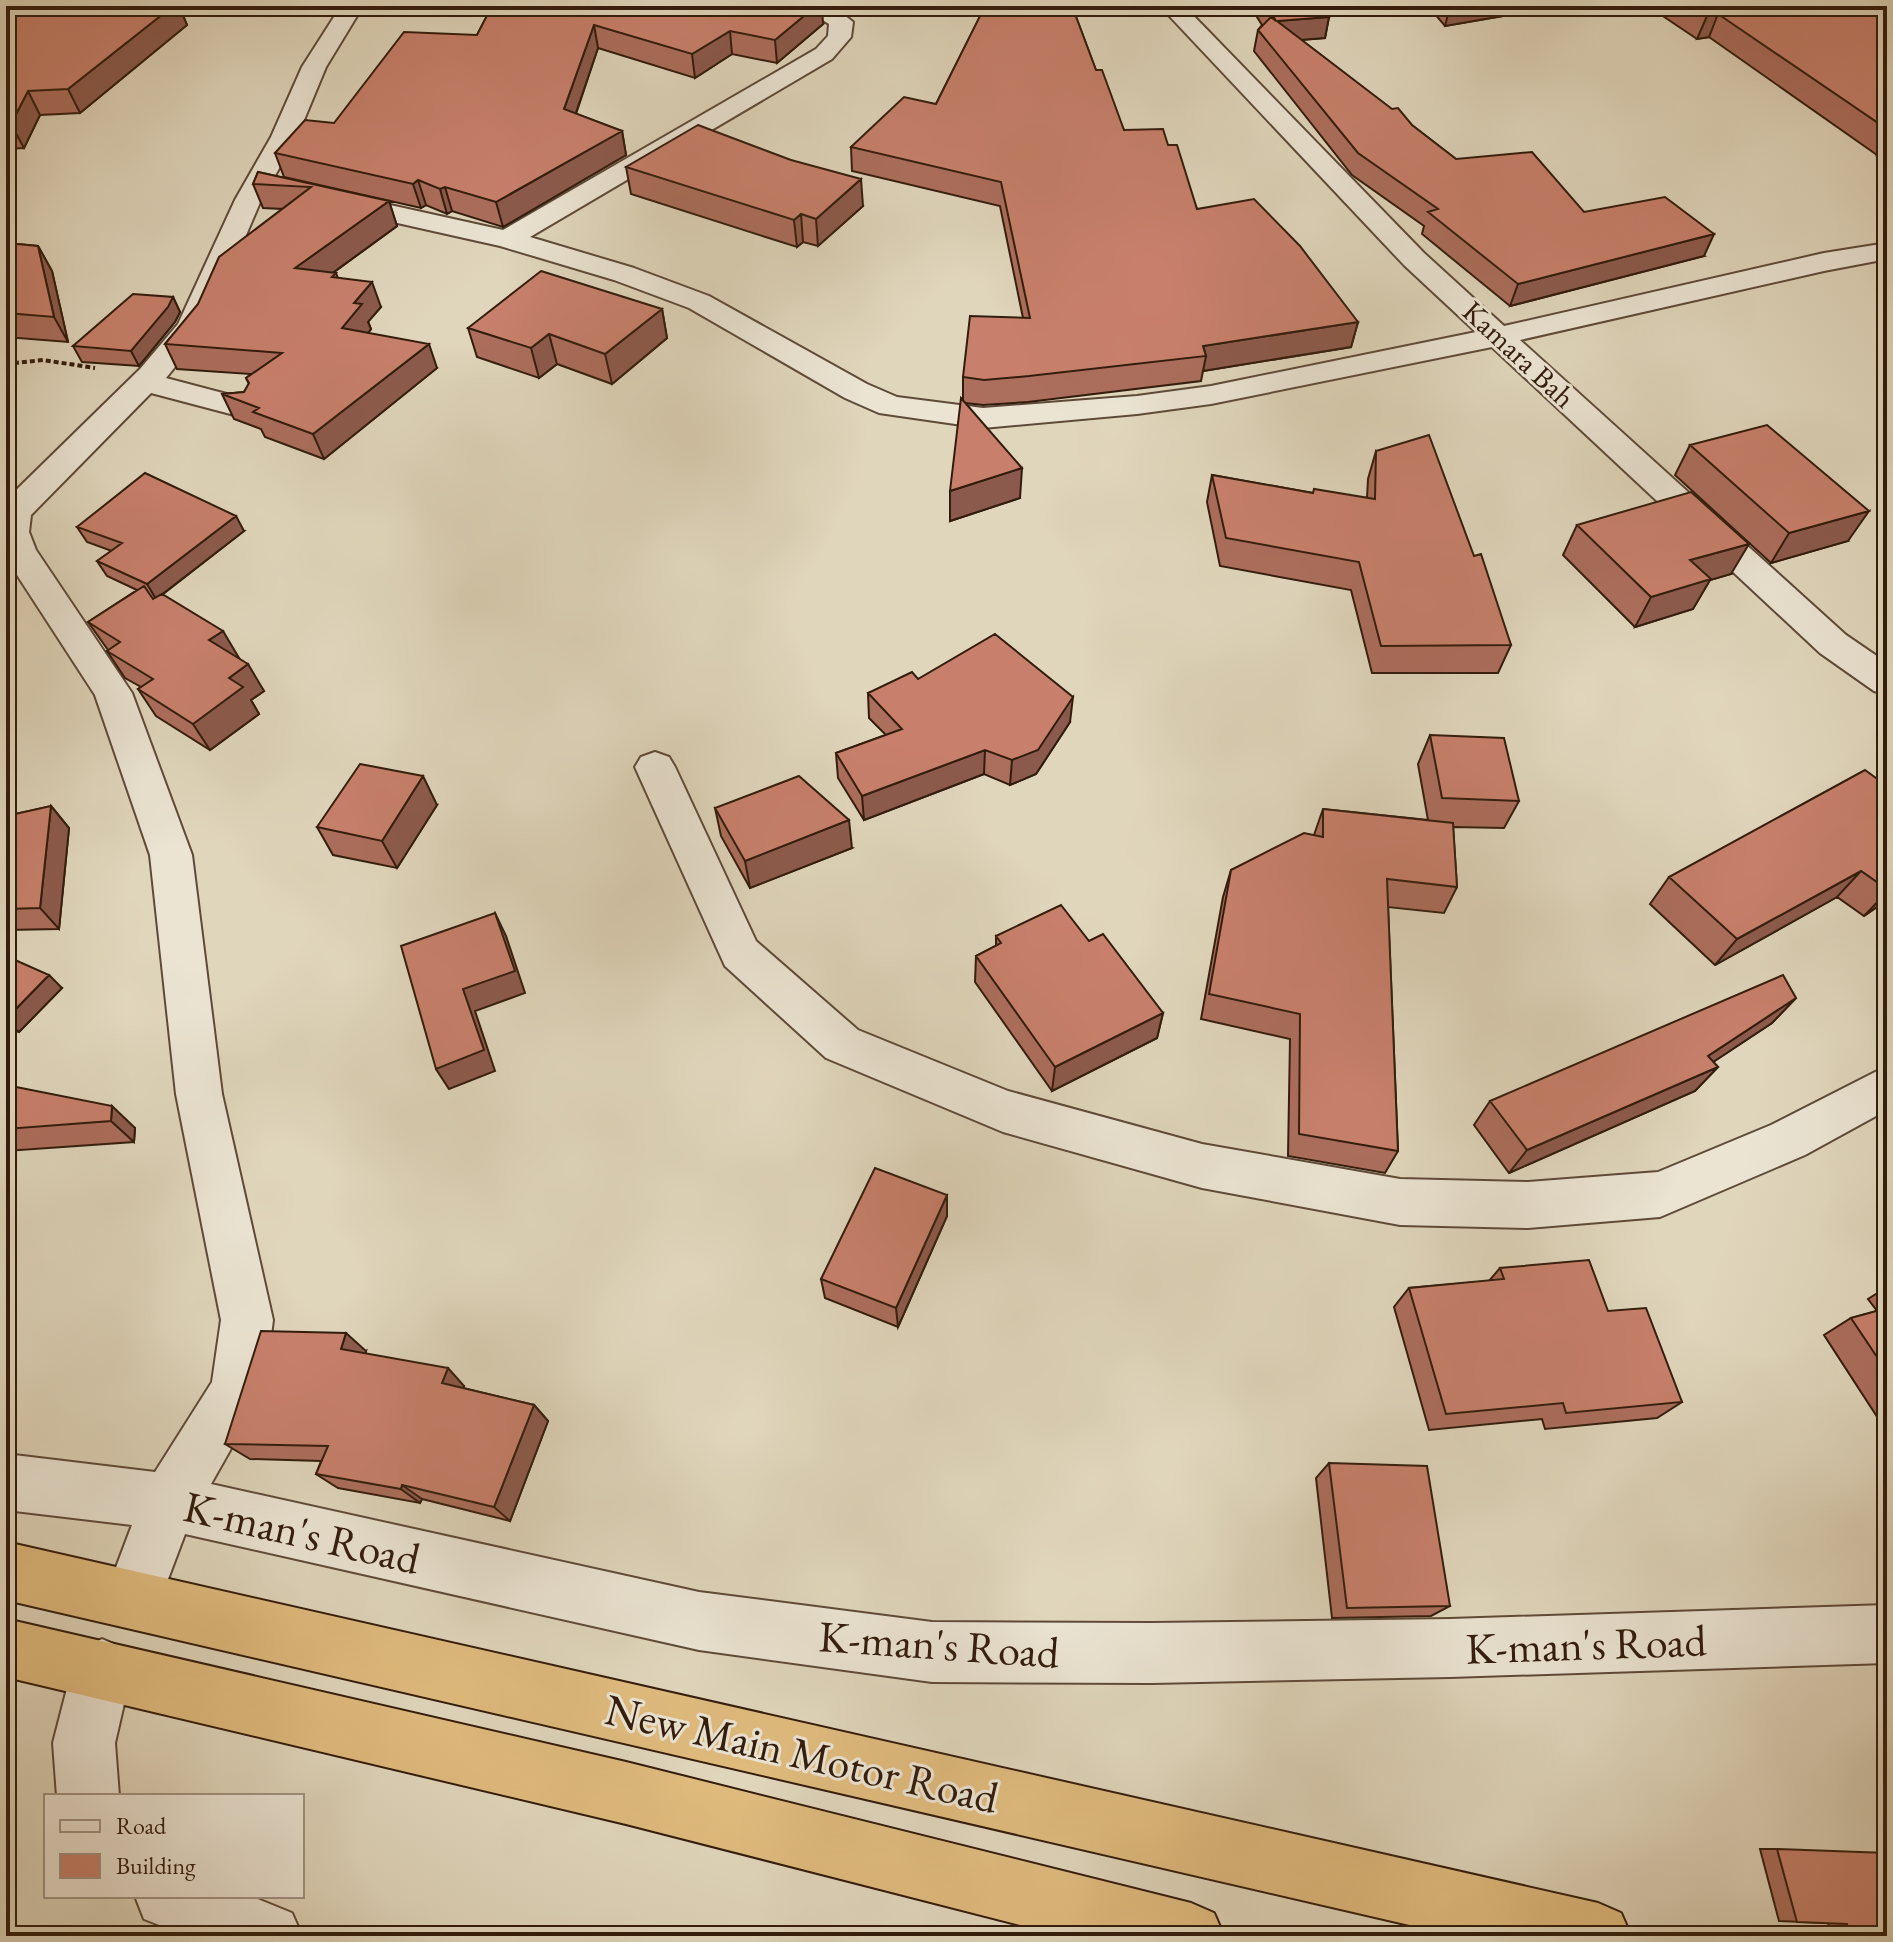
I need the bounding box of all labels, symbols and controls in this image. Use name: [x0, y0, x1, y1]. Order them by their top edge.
street label: Kamara Bah: [1454, 292, 1584, 416]
street label: K-man's Road: [178, 1477, 427, 1587]
street label: K-man's Road: [817, 1607, 1062, 1681]
street label: K-man's Road: [1465, 1611, 1708, 1677]
street label: New Main Motor Road: [600, 1680, 1005, 1826]
legend: [44, 1794, 304, 1898]
text: Road: [116, 1810, 167, 1841]
text: Building: [116, 1850, 196, 1881]

